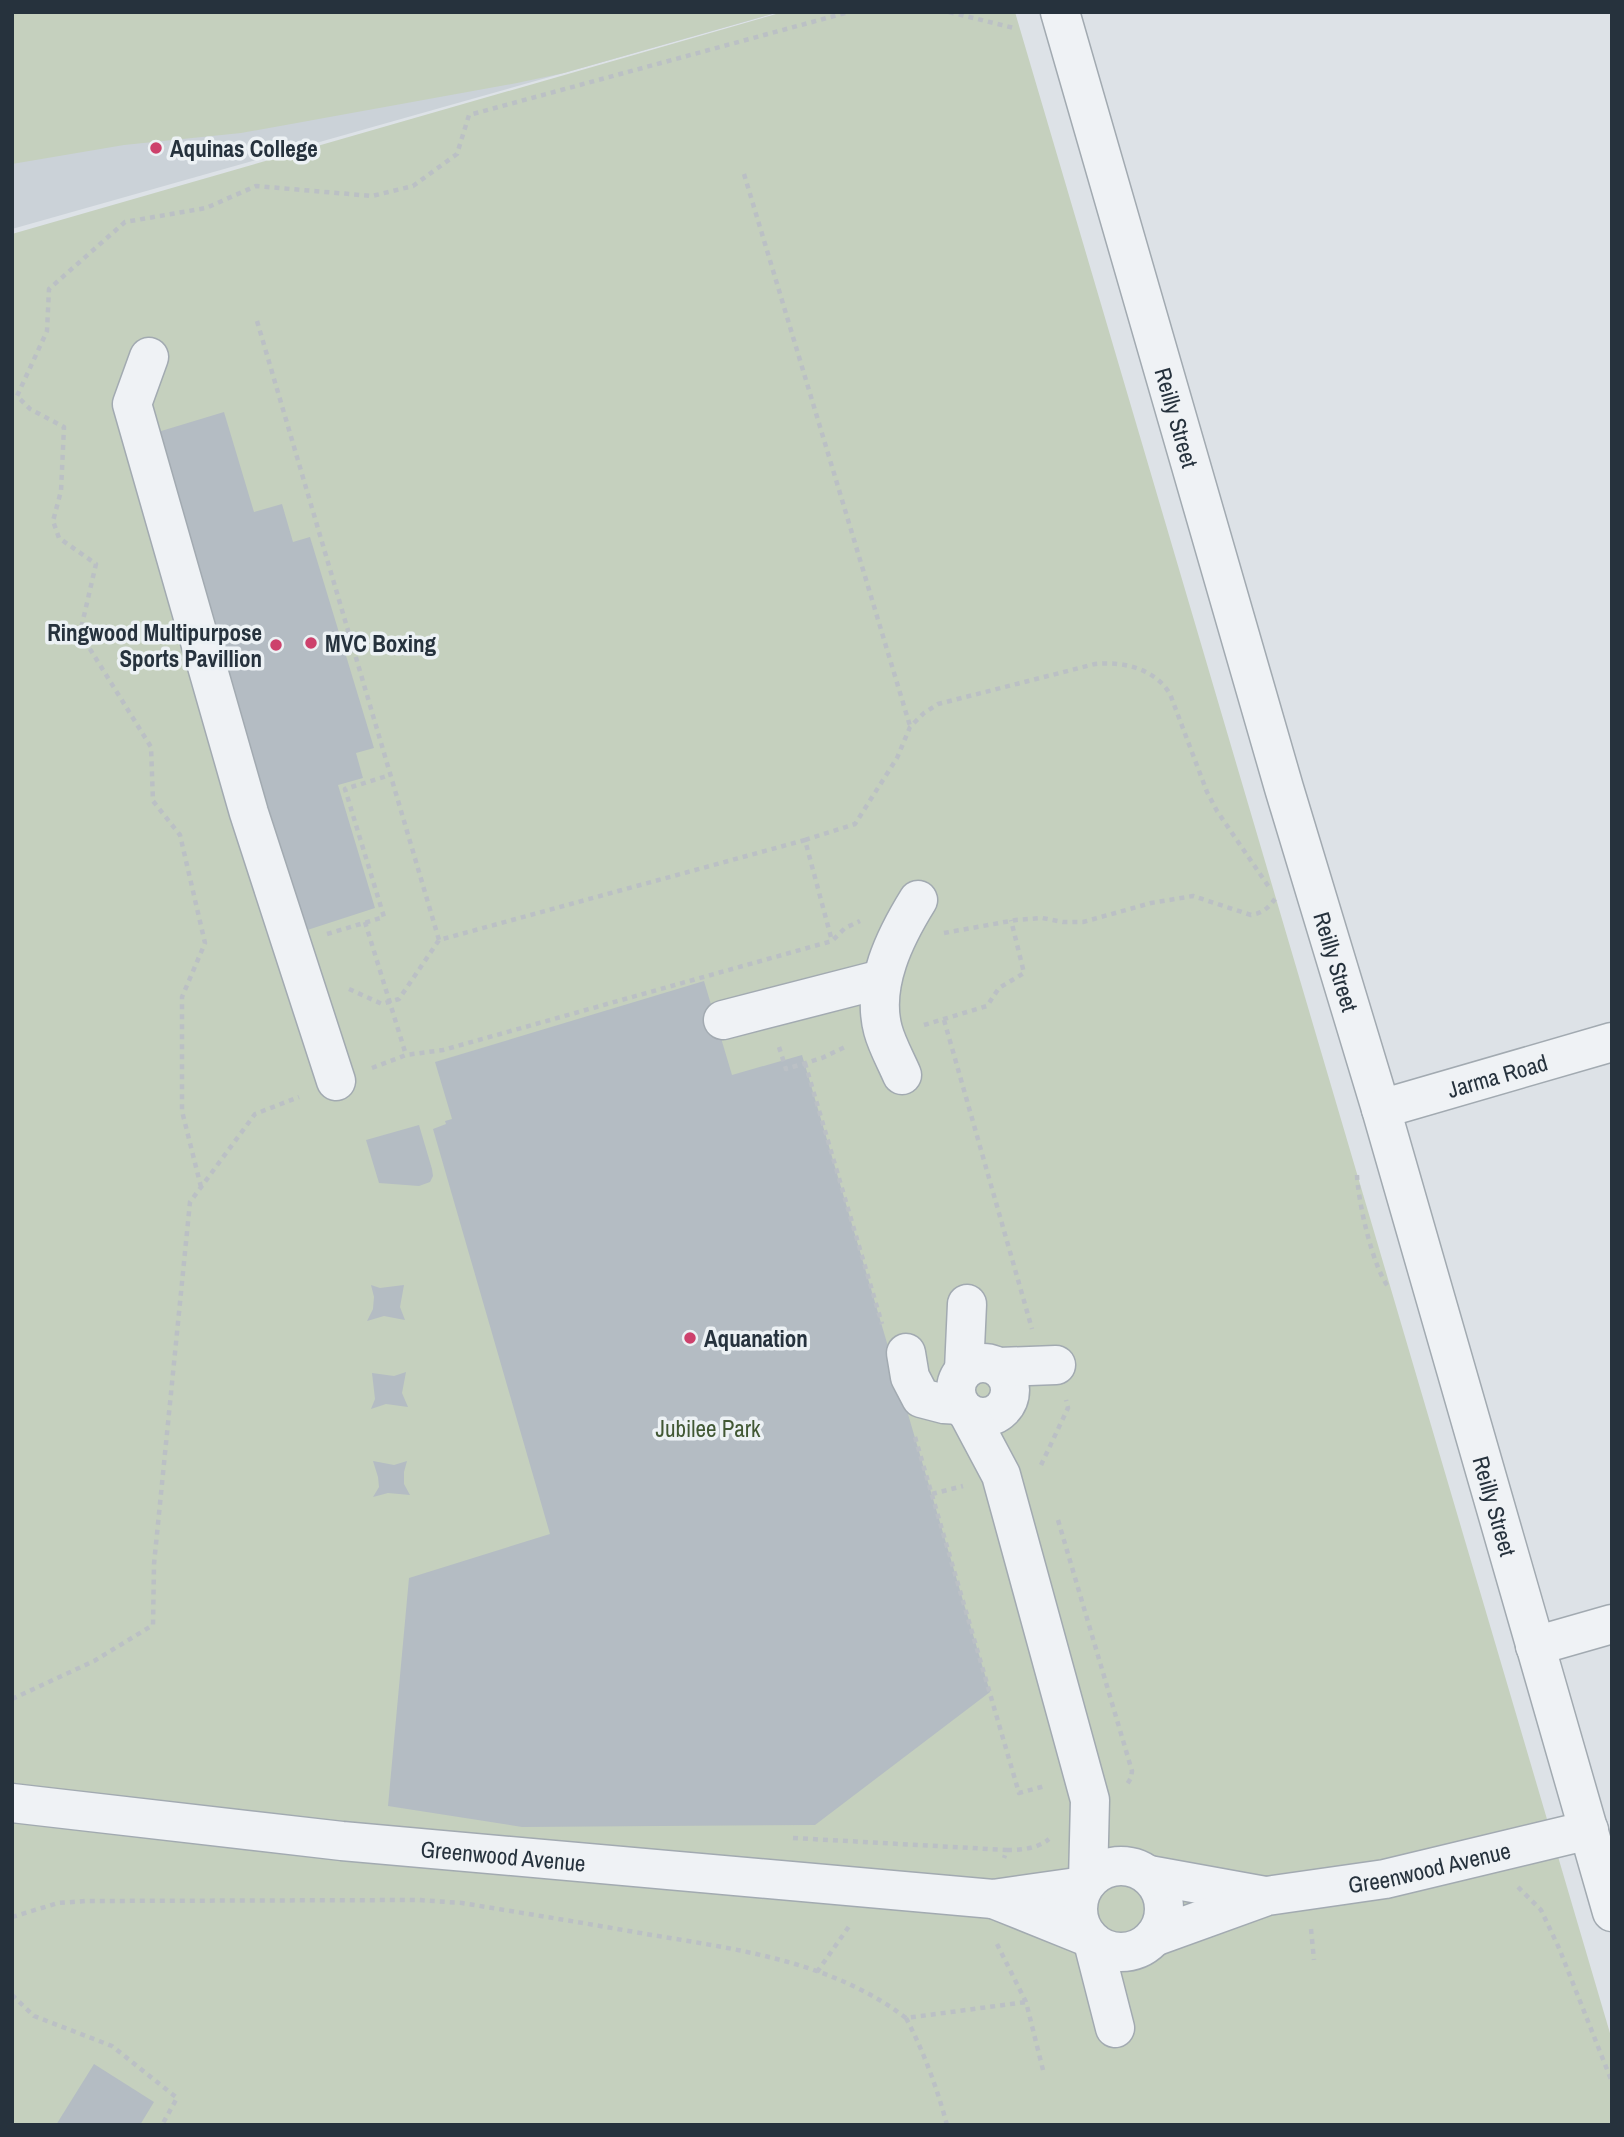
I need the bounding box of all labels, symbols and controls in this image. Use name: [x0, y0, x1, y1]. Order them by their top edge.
place label: Aquinas College: [170, 133, 318, 164]
marker: Aquinas College: [148, 140, 164, 156]
street label: Reilly Street: [1148, 364, 1206, 471]
place label: Ringwood Multipurpose Sports Pavillion: [47, 617, 262, 674]
place label: MVC Boxing: [325, 628, 437, 659]
marker: MVC Boxing: [303, 635, 319, 651]
marker: Ringwood Multipurpose Sports Pavillion: [268, 637, 284, 653]
street label: Reilly Street: [1307, 908, 1366, 1015]
street label: Jarma Road: [1444, 1046, 1551, 1105]
place label: Aquanation: [704, 1323, 808, 1354]
marker: Aquanation: [682, 1330, 698, 1346]
park label: Jubilee Park: [656, 1413, 761, 1444]
street label: Reilly Street: [1466, 1452, 1524, 1560]
street label: Greenwood Avenue: [419, 1833, 587, 1878]
street label: Greenwood Avenue: [1346, 1834, 1513, 1900]

